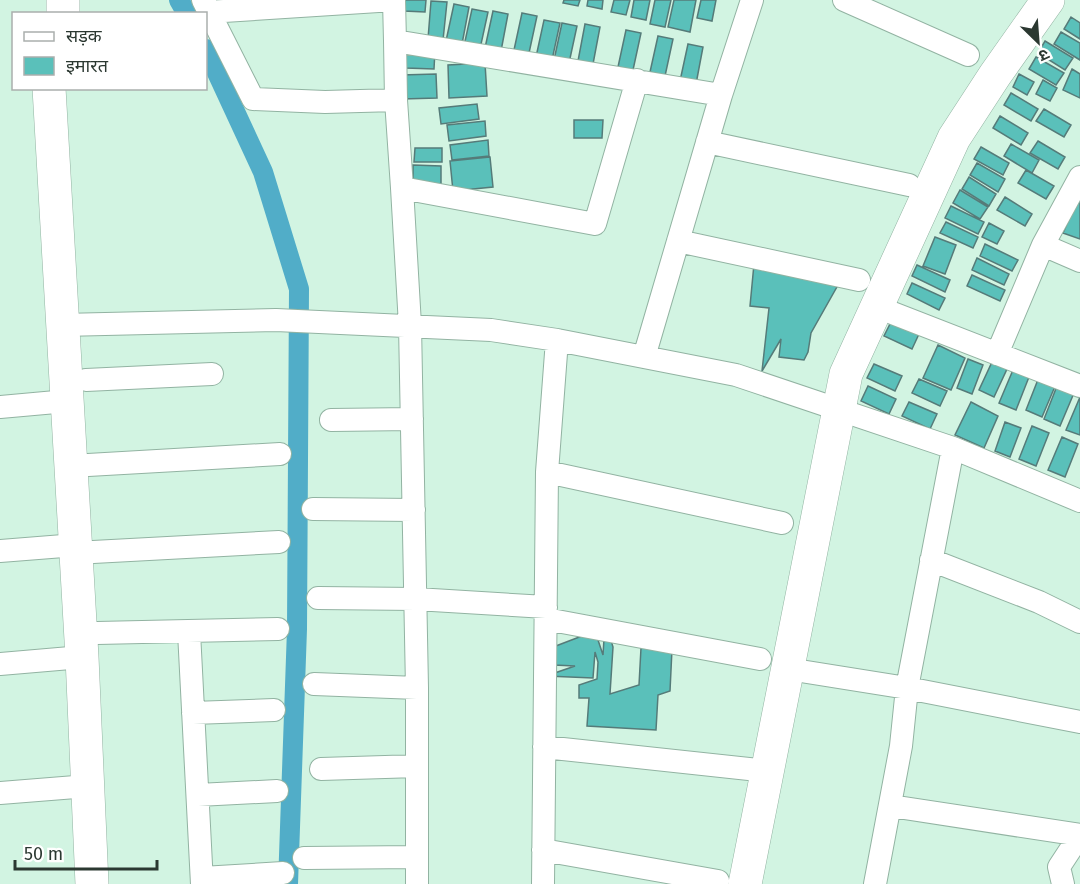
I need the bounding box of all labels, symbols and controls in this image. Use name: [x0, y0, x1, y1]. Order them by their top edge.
legend: [12, 12, 207, 90]
north arrow: [1008, 12, 1068, 72]
text: सड़क: [66, 25, 103, 47]
text: उ: [1035, 45, 1052, 66]
text: इमारत: [66, 55, 109, 77]
scale bar: [15, 833, 158, 871]
text: 50 m: [24, 843, 63, 865]

